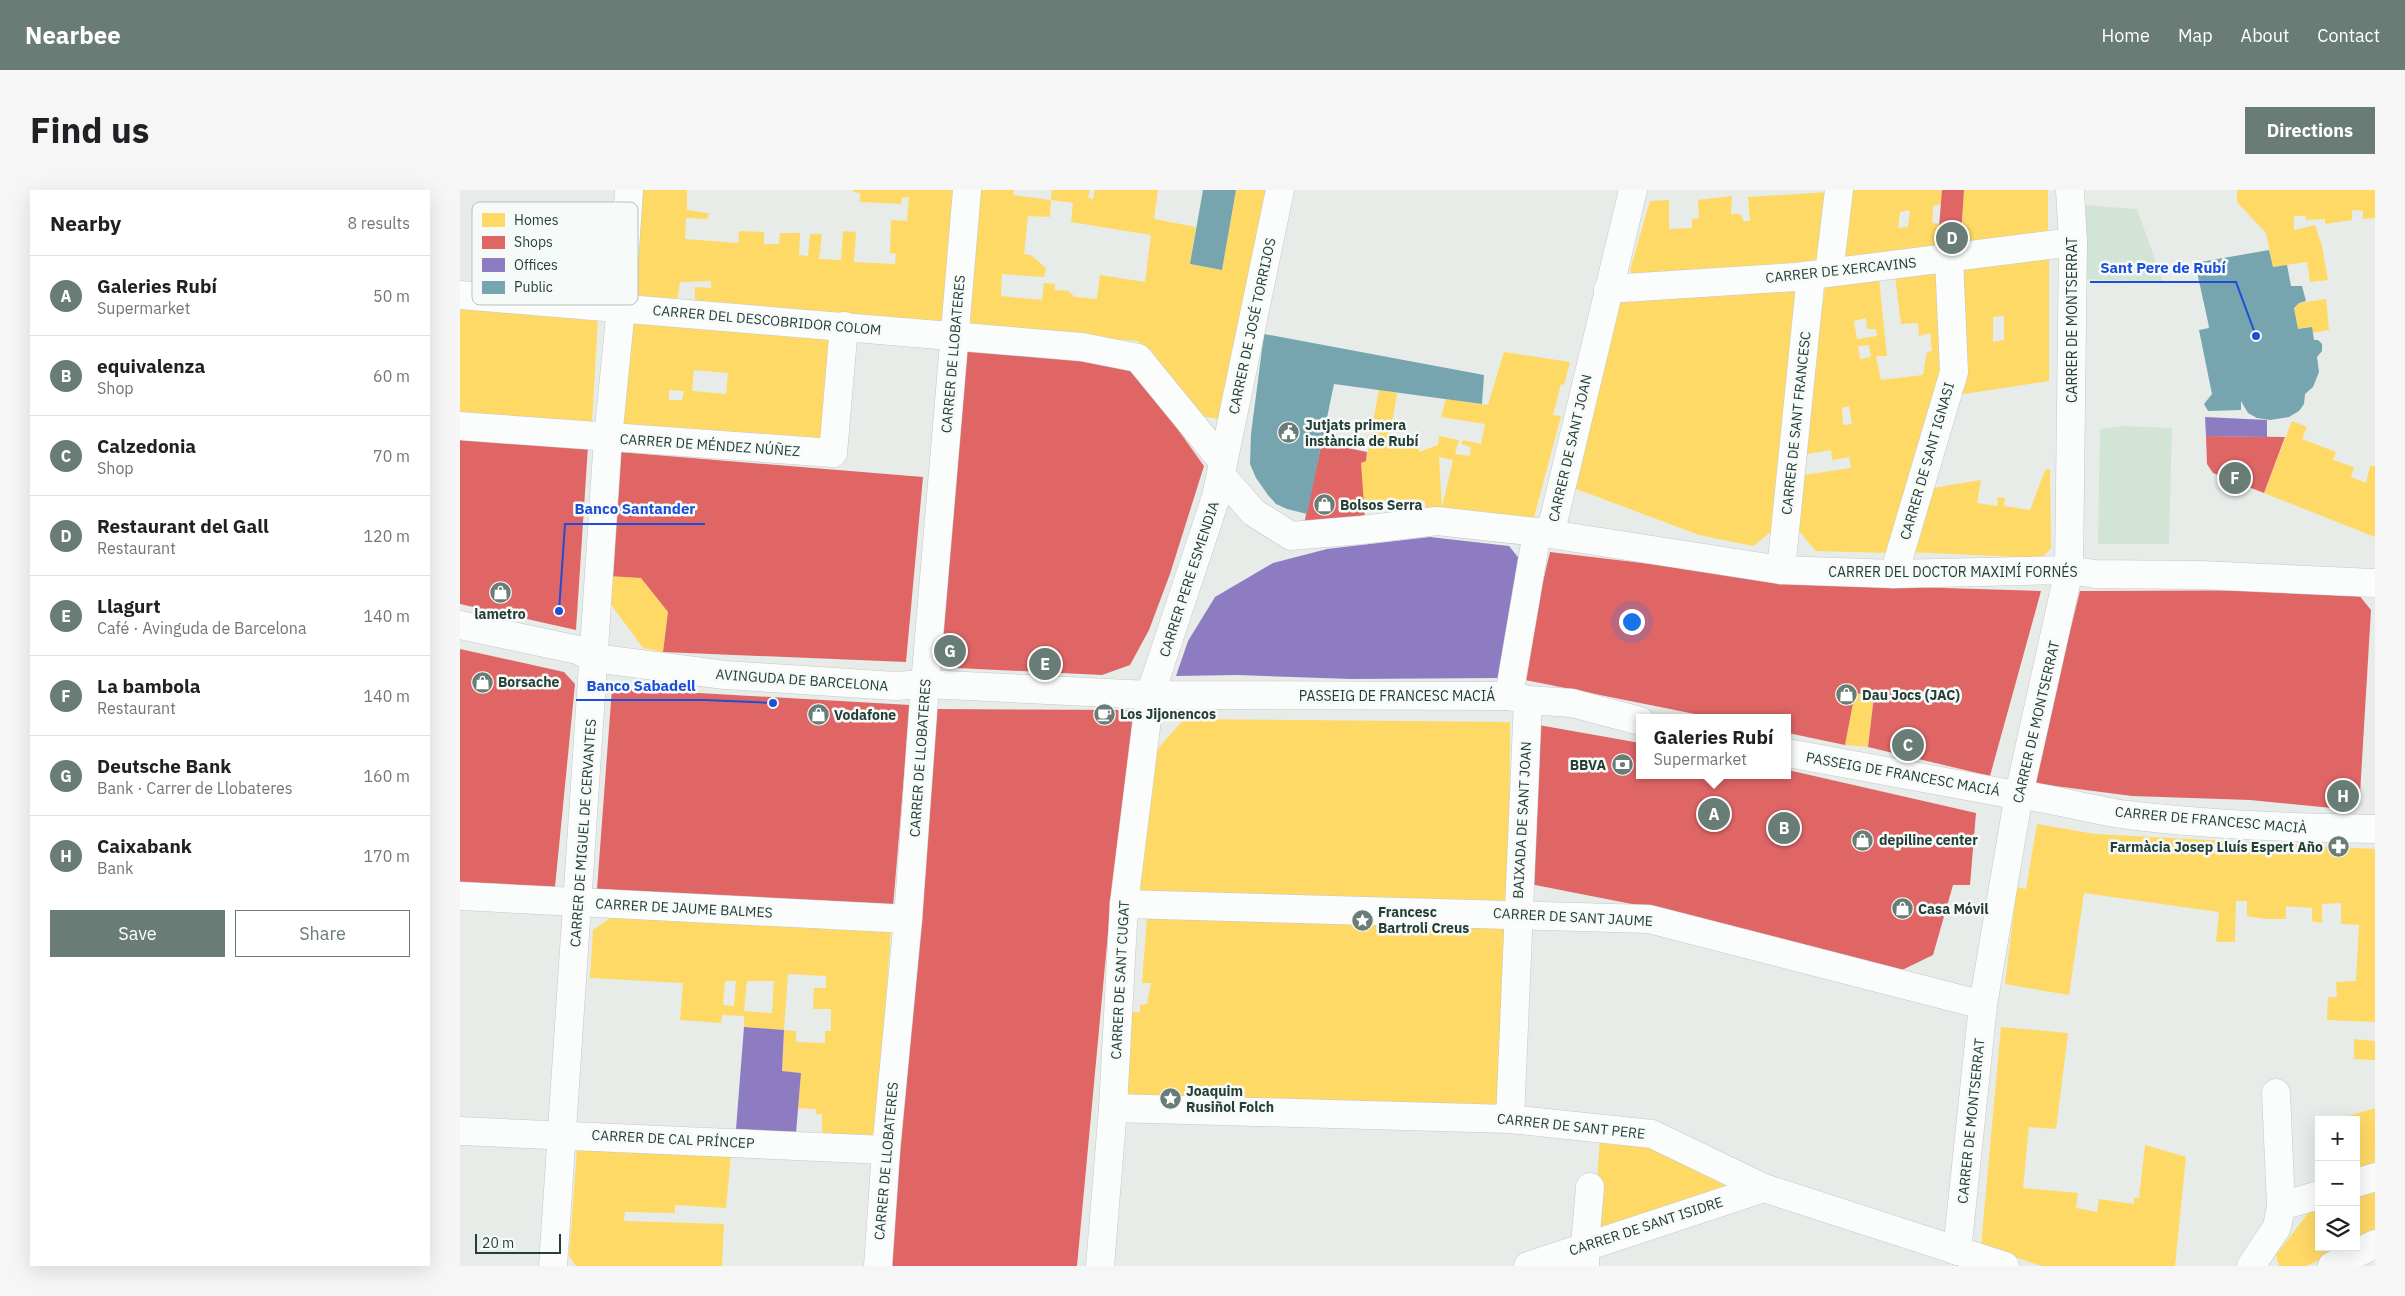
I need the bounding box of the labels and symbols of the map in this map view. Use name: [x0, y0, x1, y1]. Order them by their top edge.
legend: [472, 202, 638, 305]
text: Homes: [514, 211, 559, 229]
pin: D: [1936, 219, 1968, 257]
text: Shops: [514, 233, 553, 251]
street label: CARRER DE JOSÉ TORRIJOS: [1224, 236, 1280, 416]
street label: CARRER DE MONTSERRAT: [2063, 237, 2081, 403]
callout: Sant Pere de Rubí: [2090, 252, 2236, 282]
street label: CARRER DE XERCAVINS: [1765, 253, 1917, 287]
text: Offices: [514, 256, 558, 274]
text: Sant Pere de Rubí: [2100, 258, 2227, 277]
street label: CARRER DE LLOBATERES: [937, 274, 969, 434]
text: Public: [514, 278, 553, 296]
street label: CARRER DEL DESCOBRIDOR COLOM: [652, 301, 882, 339]
street label: CARRER DE SANT FRANCESC: [1777, 330, 1815, 516]
street label: CARRER DE SANT JOAN: [1544, 372, 1596, 524]
street label: CARRER DE SANT IGNASI: [1896, 380, 1958, 542]
place label: Jutjats primera instància de Rubí: [1305, 416, 1419, 450]
public building icon: Jutjats primera instància de Rubí: [1277, 421, 1301, 445]
street label: CARRER DE MÉNDEZ NÚÑEZ: [619, 429, 801, 460]
pin: F: [2219, 459, 2251, 497]
shop icon: Bolsos Serra: [1312, 493, 1336, 517]
callout: Banco Santander: [565, 494, 705, 524]
place label: Bolsos Serra: [1340, 496, 1423, 514]
text: Banco Santander: [575, 499, 695, 518]
street label: CARRER PERE ESMENDIA: [1155, 499, 1223, 659]
street label: CARRER DEL DOCTOR MAXIMÍ FORNÉS: [1828, 562, 2078, 581]
shop icon: lametro: [488, 580, 512, 604]
place label: lametro: [474, 605, 526, 623]
your location: [1619, 609, 1645, 635]
pin: G: [934, 632, 966, 670]
street label: CARRER DE MONTSERRAT: [2009, 639, 2063, 805]
pin: E: [1029, 645, 1061, 683]
street label: AVINGUDA DE BARCELONA: [715, 665, 889, 695]
shop icon: Borsache: [470, 670, 494, 694]
callout: Banco Sabadell: [576, 670, 705, 700]
place label: Borsache: [498, 673, 559, 691]
text: Banco Sabadell: [586, 676, 696, 695]
street label: CARRER DE LLOBATERES: [905, 678, 935, 838]
shop icon: Dau Jocs (JAC): [1834, 683, 1858, 707]
street label: PASSEIG DE FRANCESC MACIÁ: [1299, 686, 1495, 705]
place label: Dau Jocs (JAC): [1862, 686, 1960, 704]
cafe icon: Los Jijonencos: [1092, 702, 1116, 726]
shop icon: Vodafone: [806, 703, 830, 727]
place label: Los Jijonencos: [1120, 705, 1216, 723]
place label: Vodafone: [834, 706, 896, 724]
street label: CARRER DE MIGUEL DE CERVANTES: [566, 718, 600, 948]
pin: C: [1892, 726, 1924, 764]
street label: BAIXADA DE SANT JOAN: [1509, 741, 1535, 899]
street label: PASSEIG DE FRANCESC MACIÁ: [1805, 747, 2002, 800]
bank icon: BBVA: [1610, 753, 1634, 777]
place label: BBVA: [1570, 756, 1606, 774]
pin: H: [2327, 777, 2359, 815]
pin: A: [1698, 795, 1730, 833]
street label: CARRER DE FRANCESC MACIÀ: [2114, 802, 2308, 837]
pin: B: [1768, 809, 1800, 847]
shop icon: depiline center: [1851, 828, 1875, 852]
place label: depiline center: [1879, 831, 1978, 849]
pharmacy icon: Farmàcia Josep Lluís Espert Año: [2327, 835, 2351, 859]
place label: Farmàcia Josep Lluís Espert Año: [2110, 838, 2323, 856]
street label: CARRER DE JAUME BALMES: [595, 894, 773, 922]
shop icon: Casa Móvil: [1890, 897, 1914, 921]
street label: CARRER DE SANT CUGAT: [1107, 900, 1133, 1060]
place label: Casa Móvil: [1918, 900, 1988, 918]
place label: Francesc Bartroli Creus: [1378, 903, 1469, 937]
street label: CARRER DE SANT JAUME: [1493, 904, 1653, 930]
place icon: Francesc Bartroli Creus: [1350, 908, 1374, 932]
street label: CARRER DE MONTSERRAT: [1953, 1037, 1989, 1205]
street label: CARRER DE LLOBATERES: [870, 1081, 902, 1241]
place label: Joaquim Rusiñol Folch: [1186, 1082, 1274, 1116]
place icon: Joaquim Rusiñol Folch: [1158, 1087, 1182, 1111]
street label: CARRER DE SANT PERE: [1496, 1109, 1646, 1143]
street label: CARRER DE CAL PRÍNCEP: [591, 1125, 755, 1152]
street label: CARRER DE SANT ISIDRE: [1567, 1193, 1725, 1259]
scale bar: [475, 1231, 561, 1254]

